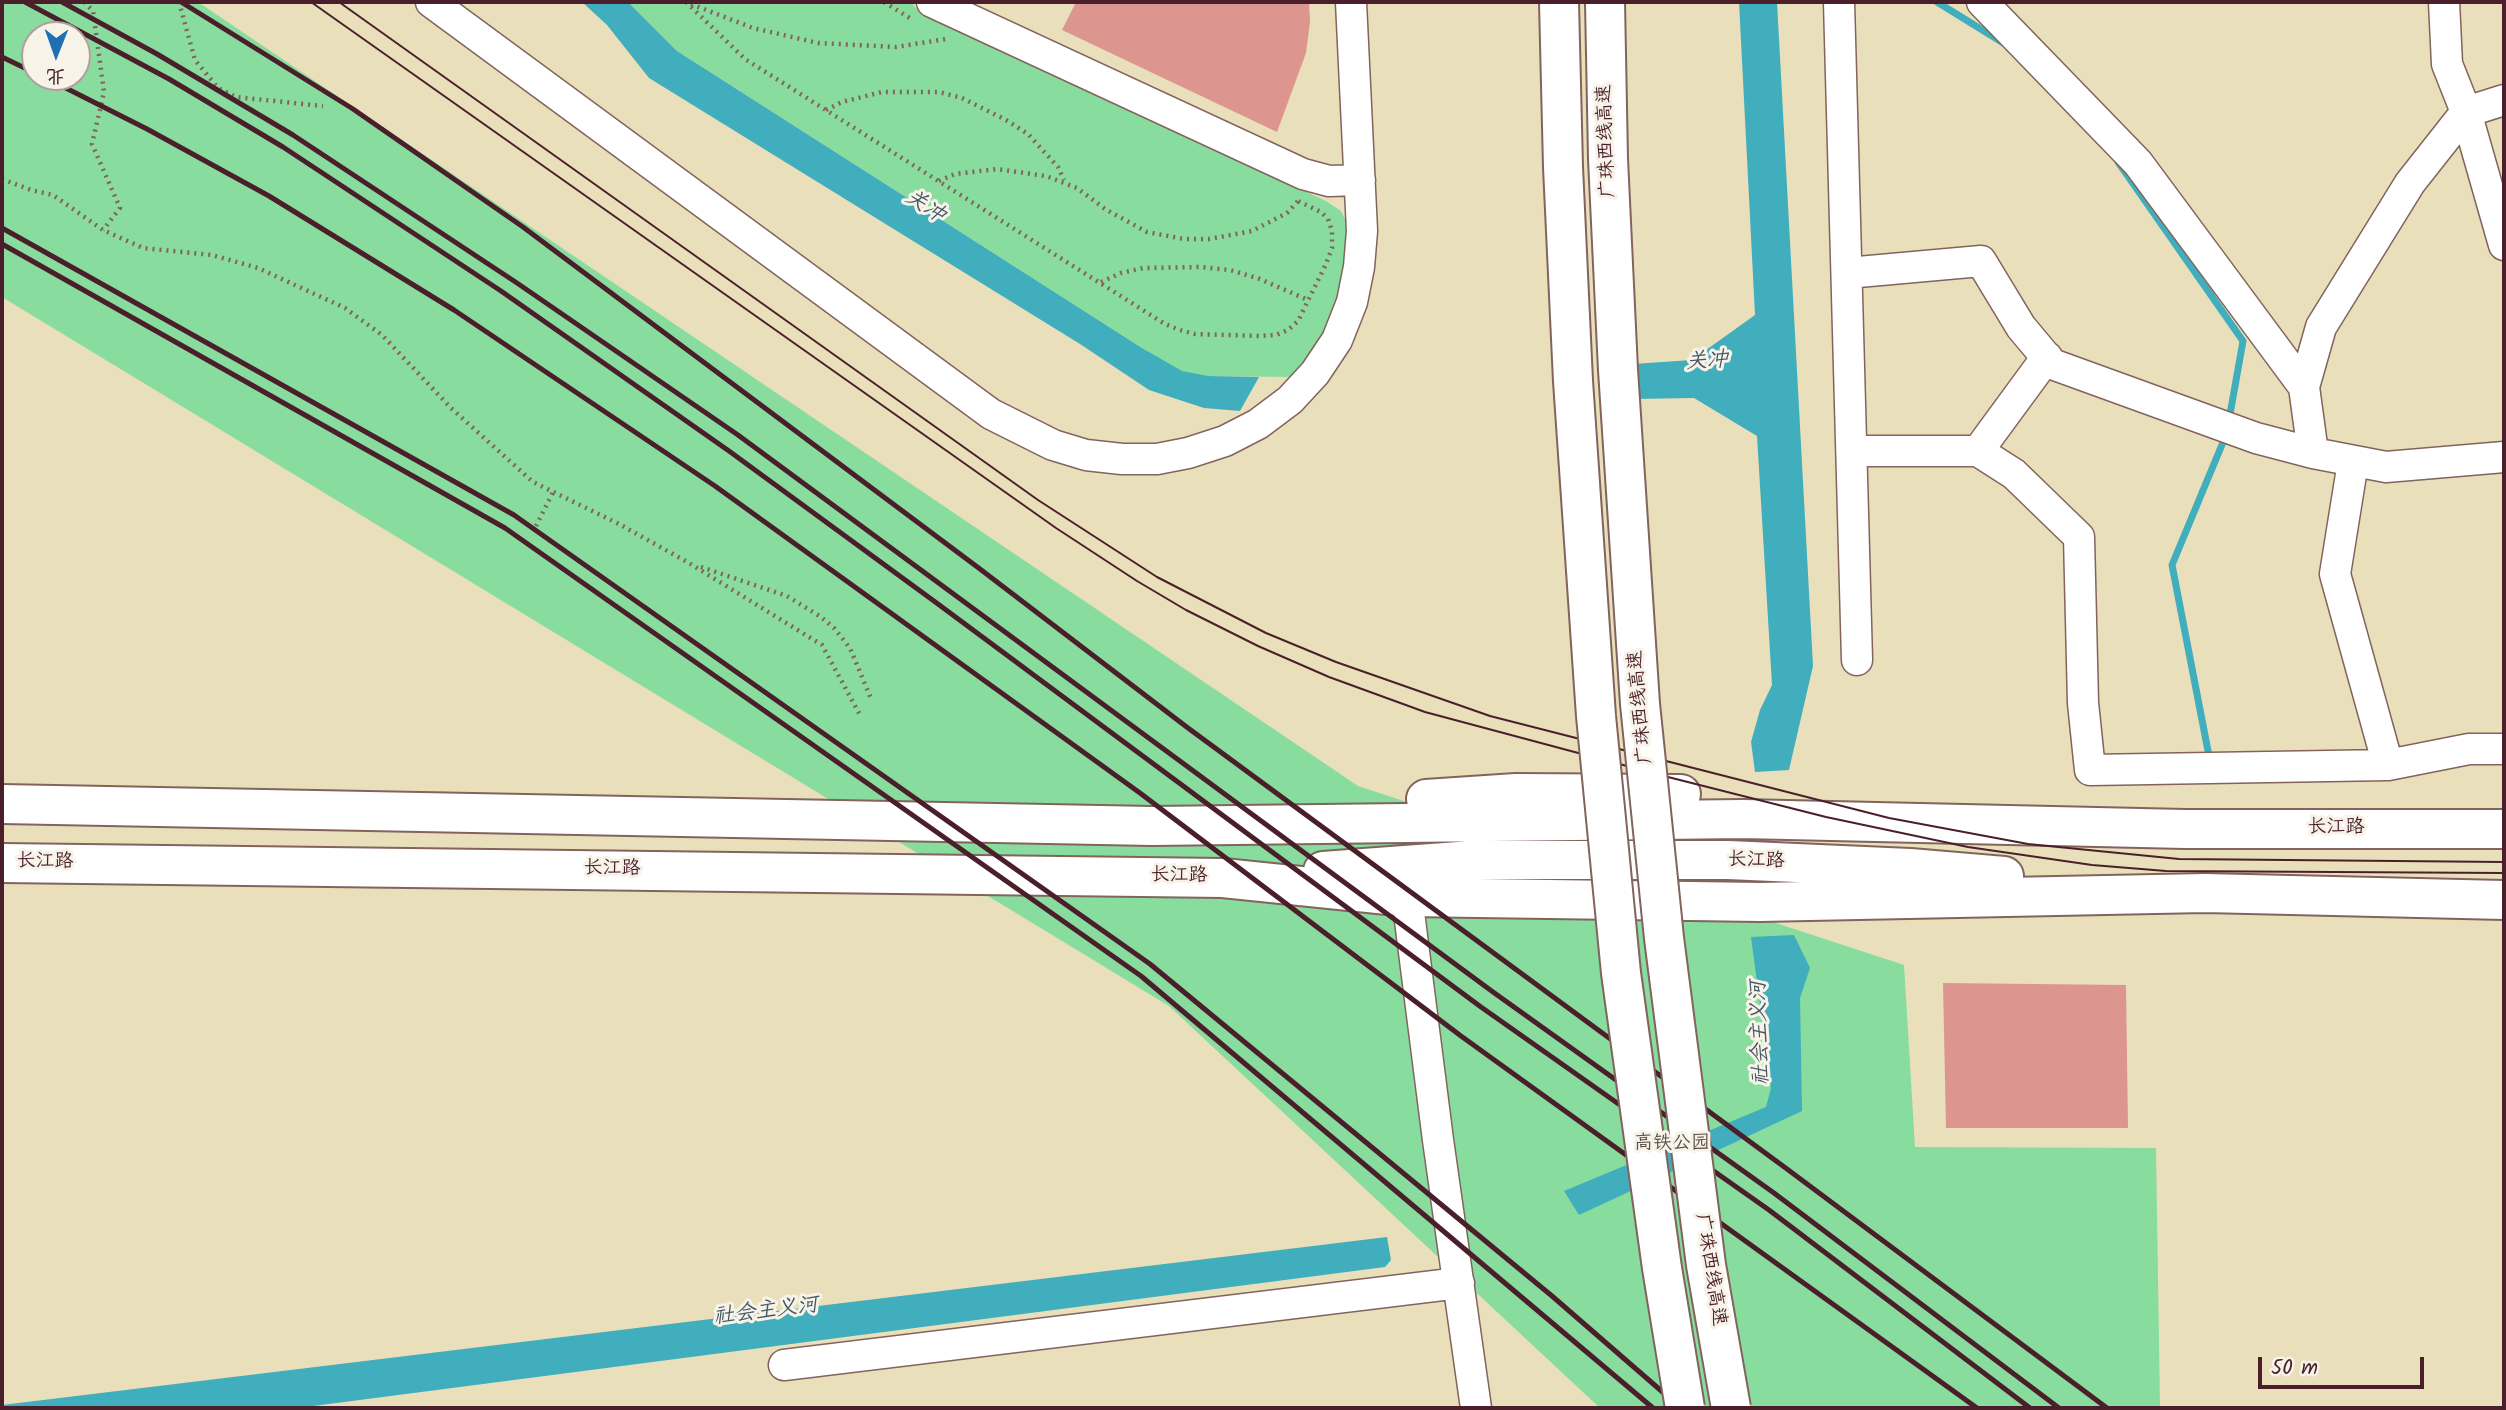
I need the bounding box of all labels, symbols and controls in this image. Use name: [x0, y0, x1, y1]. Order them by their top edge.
north arrow: [21, 21, 91, 91]
text: 北: [46, 60, 65, 90]
street label: 广珠西线高速: [1595, 84, 1621, 198]
water label: 关冲: [900, 186, 948, 230]
water label: 关冲: [1685, 349, 1729, 377]
street label: 广珠西线高速: [1626, 649, 1658, 765]
street label: 长江路: [2308, 818, 2364, 840]
street label: 长江路: [1727, 850, 1785, 874]
street label: 长江路: [16, 851, 74, 875]
street label: 长江路: [583, 858, 641, 882]
street label: 长江路: [1150, 865, 1208, 889]
water label: 社会主义河: [1748, 980, 1776, 1086]
park label: 高铁公园: [1634, 1134, 1710, 1156]
street label: 广珠西线高速: [1689, 1212, 1729, 1328]
water label: 社会主义河: [712, 1294, 820, 1332]
scale bar: [2261, 1344, 2427, 1388]
text: 50 m: [2271, 1352, 2318, 1385]

